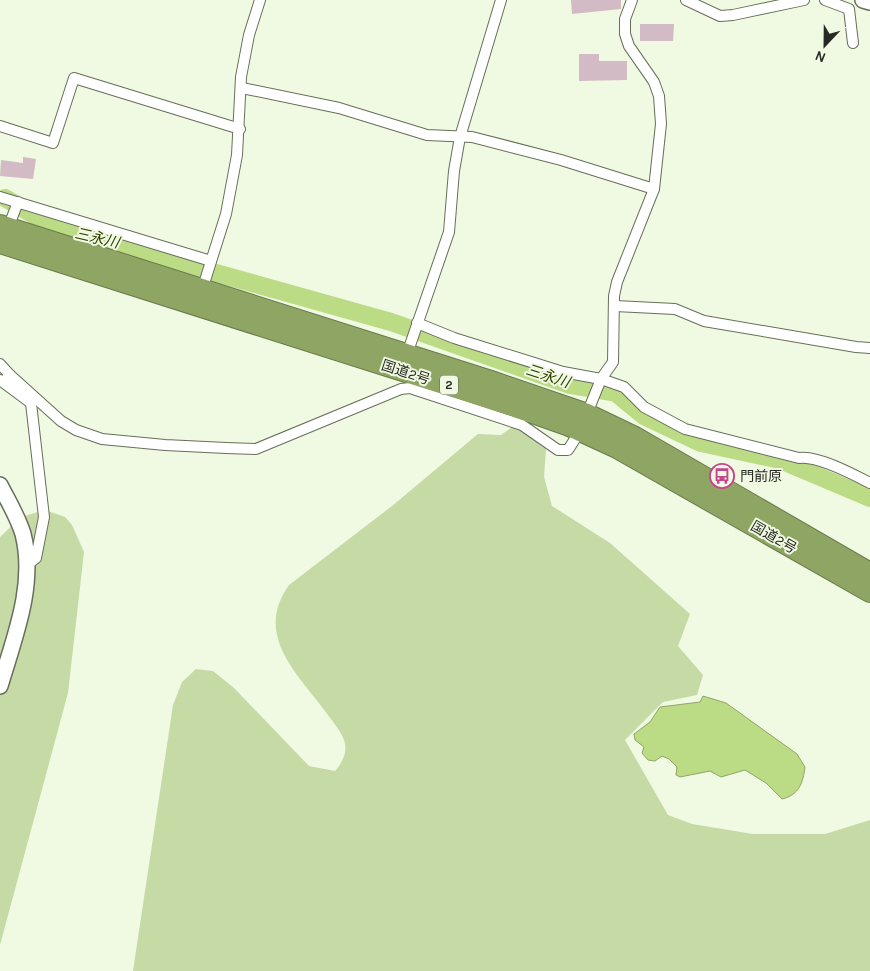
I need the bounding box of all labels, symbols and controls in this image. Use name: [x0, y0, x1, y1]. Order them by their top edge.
north arrow: [800, 20, 850, 70]
text: N: [812, 47, 828, 66]
water label: 三永川: [73, 224, 123, 252]
street label: 国道2号: [379, 357, 432, 388]
water label: 三永川: [524, 360, 574, 392]
road number: 2: [440, 376, 458, 394]
bus stop icon: 門前原: [709, 463, 735, 489]
place label: 門前原: [740, 468, 782, 485]
street label: 国道2号: [748, 518, 800, 557]

